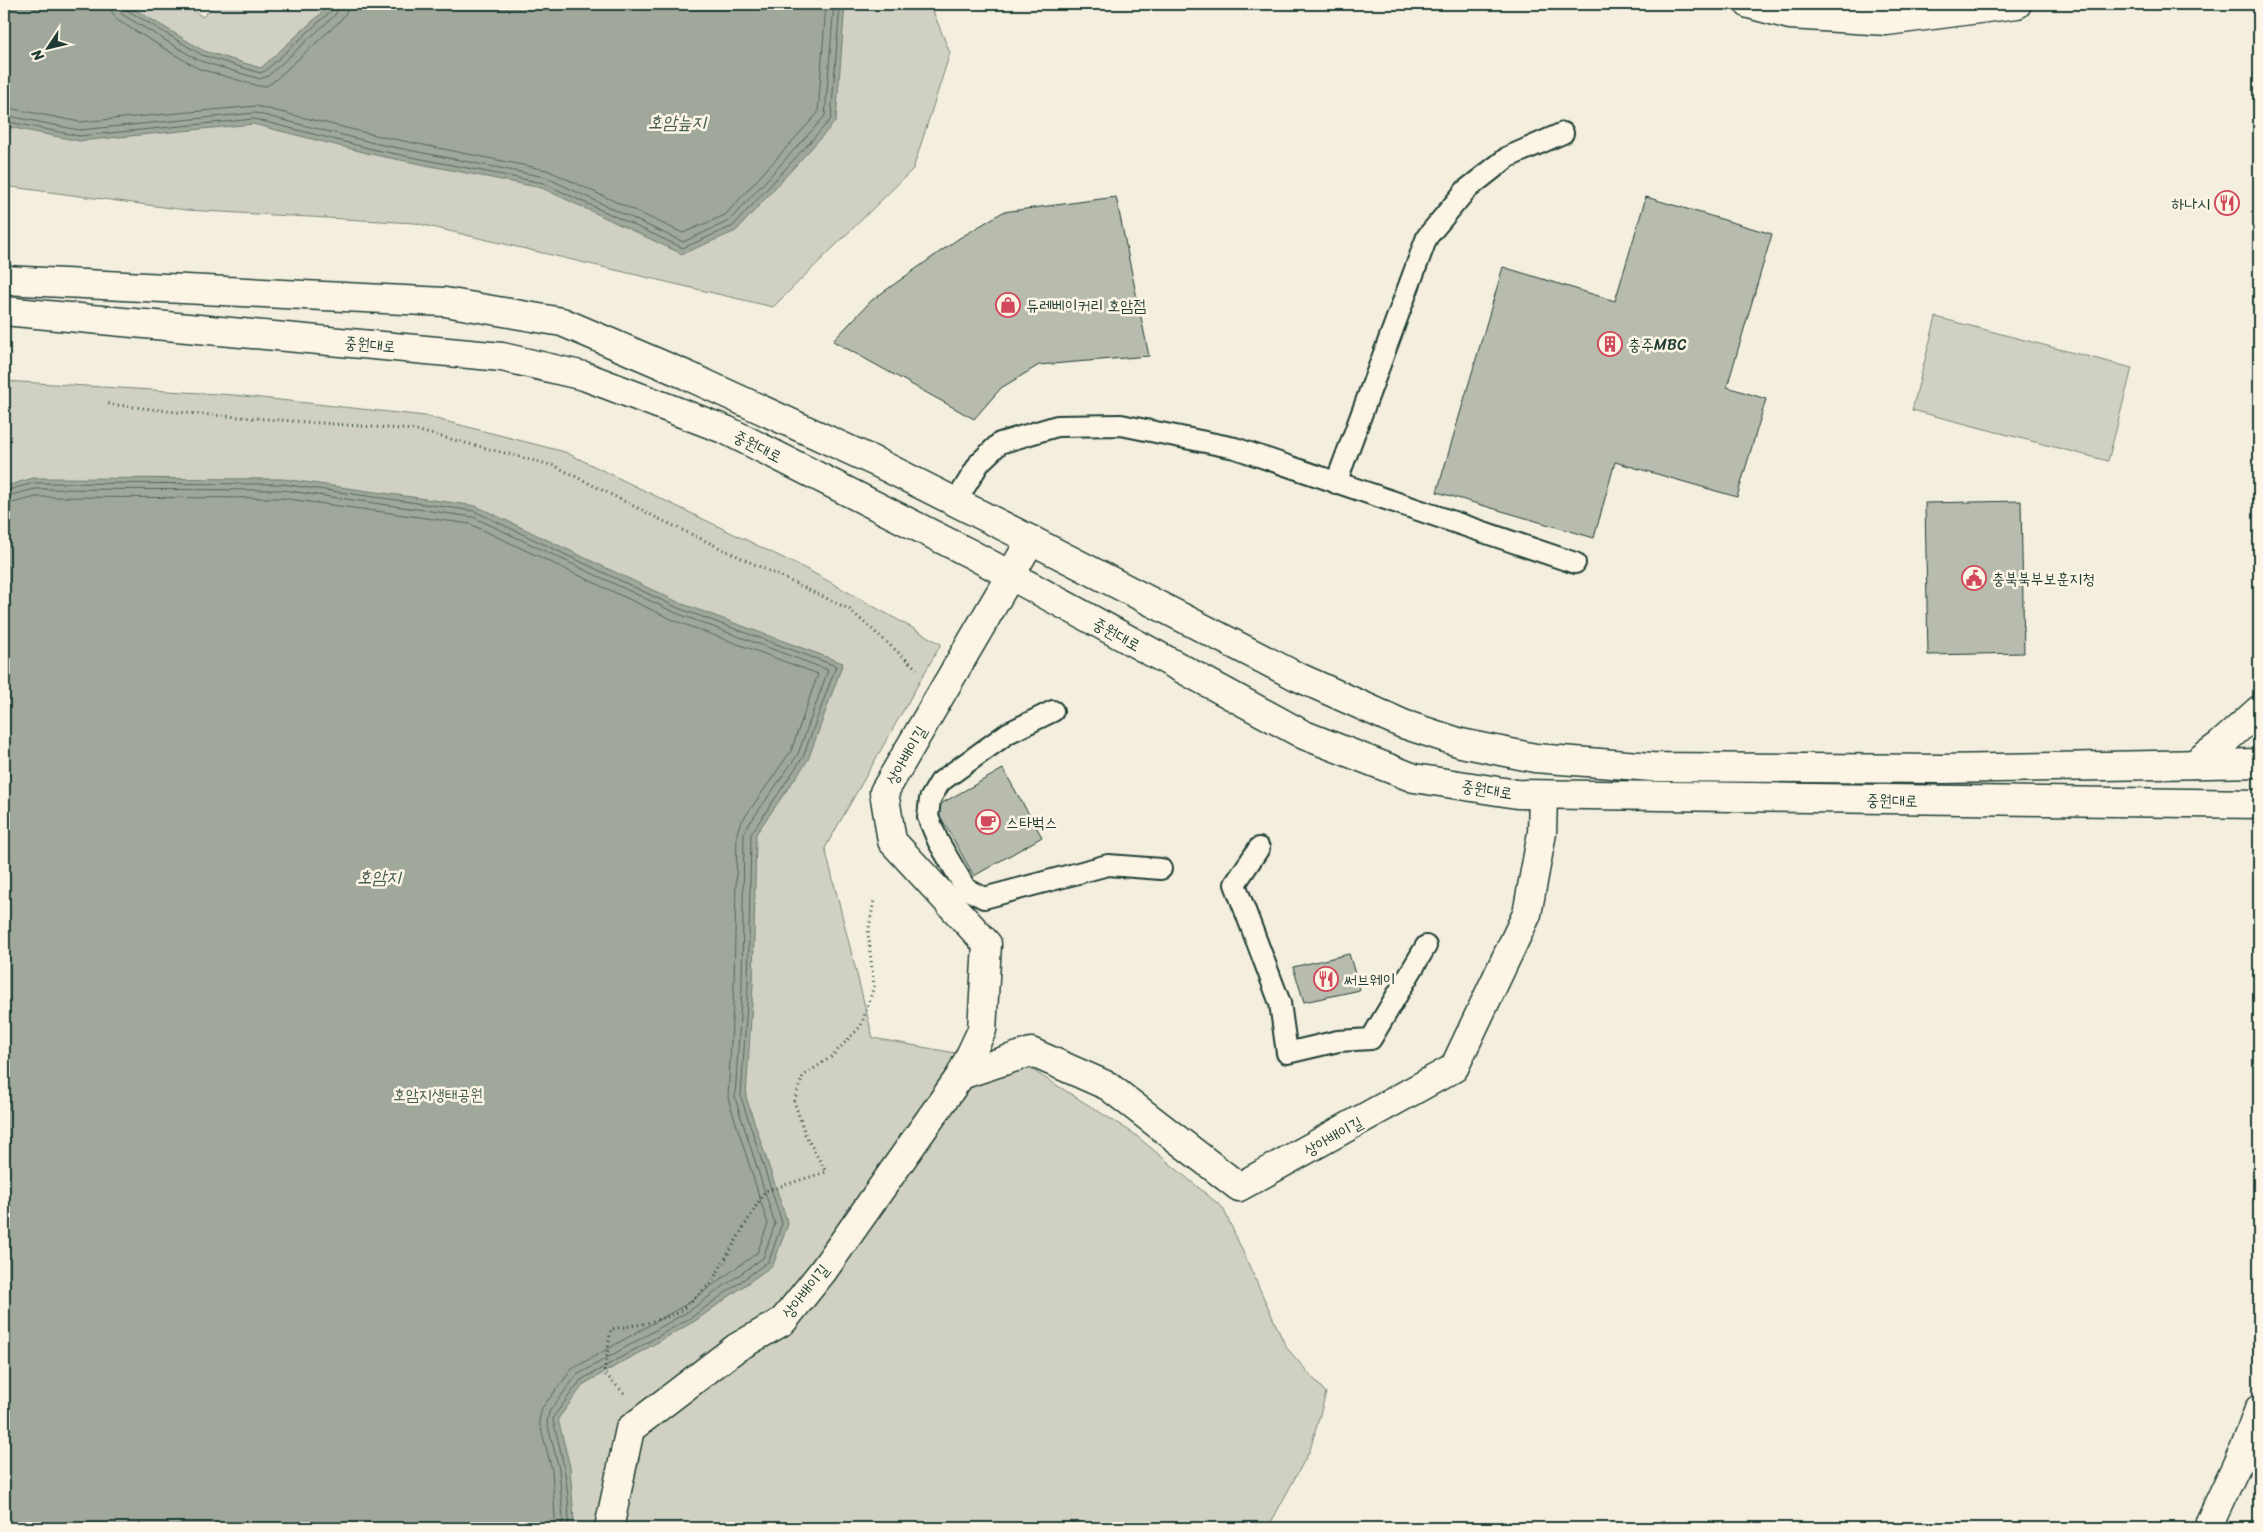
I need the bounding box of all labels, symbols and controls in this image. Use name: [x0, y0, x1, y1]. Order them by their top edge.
north arrow: [22, 22, 72, 72]
text: N: [25, 44, 51, 67]
water label: 호암늪지: [648, 106, 708, 138]
place label: 하나시: [2171, 189, 2210, 218]
restaurant icon: 하나시: [2214, 190, 2240, 216]
place label: 듀레베이커리 호암점: [1026, 291, 1146, 320]
shop icon: 듀레베이커리 호암점: [995, 292, 1021, 318]
street label: 중원대로: [343, 328, 397, 361]
place label: 충주MBC: [1628, 330, 1687, 359]
building icon: 충주MBC: [1597, 331, 1623, 357]
street label: 중원대로: [728, 422, 787, 471]
place label: 충북북부보훈지청: [1992, 564, 2095, 593]
public building icon: 충북북부보훈지청: [1961, 565, 1987, 591]
street label: 중원대로: [1087, 609, 1146, 660]
street label: 상아배이길: [878, 720, 935, 790]
street label: 중원대로: [1459, 771, 1515, 808]
street label: 중원대로: [1866, 786, 1918, 815]
place label: 스타벅스: [1006, 808, 1058, 837]
cafe icon: 스타벅스: [975, 809, 1001, 835]
water label: 호암지: [357, 861, 403, 893]
place label: 써브웨이: [1344, 965, 1396, 994]
restaurant icon: 써브웨이: [1313, 966, 1339, 992]
park label: 호암지생태공원: [393, 1080, 483, 1109]
street label: 상아배이길: [1298, 1108, 1369, 1165]
street label: 상아배이길: [774, 1257, 837, 1325]

